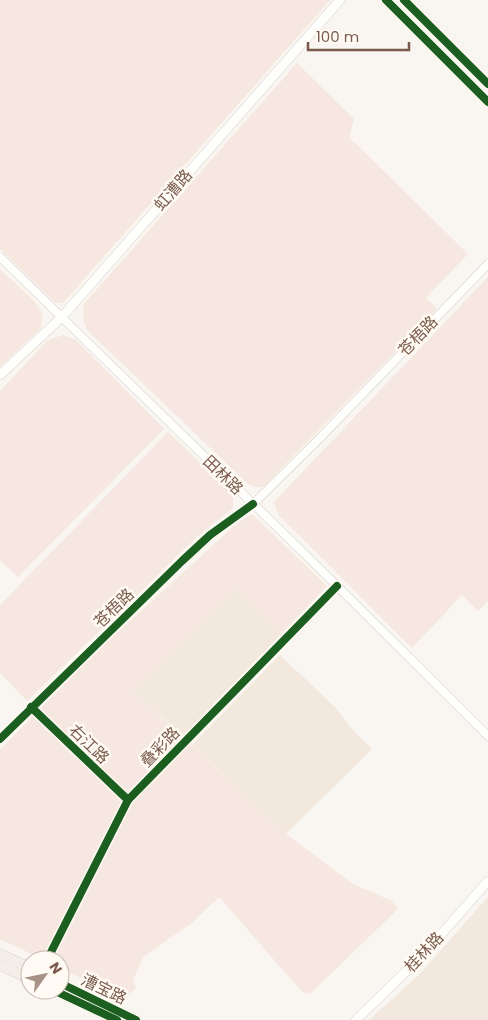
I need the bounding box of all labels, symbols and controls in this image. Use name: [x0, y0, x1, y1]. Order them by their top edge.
scale bar: [308, 20, 409, 52]
text: 100 m: [316, 26, 359, 47]
street label: 虹漕路: [149, 164, 197, 216]
street label: 苍梧路: [393, 311, 443, 361]
street label: 田林路: [198, 450, 248, 500]
street label: 苍梧路: [89, 583, 139, 633]
street label: 右江路: [64, 719, 114, 769]
street label: 叠彩路: [135, 722, 185, 772]
street label: 桂林路: [399, 927, 449, 977]
north arrow: [20, 950, 70, 1000]
text: N: [45, 958, 67, 978]
street label: 漕宝路: [77, 968, 131, 1010]

